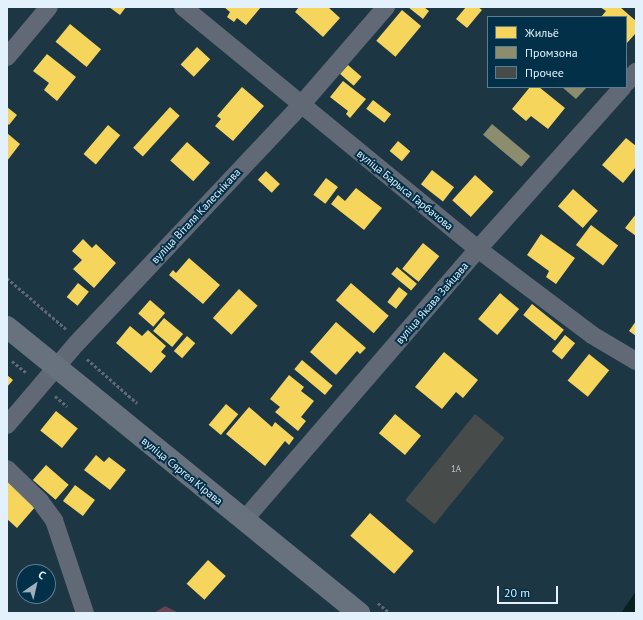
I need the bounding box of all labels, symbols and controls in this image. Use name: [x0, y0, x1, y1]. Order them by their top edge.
legend: [487, 16, 627, 88]
text: Жильё: [525, 25, 559, 40]
text: Промзона: [525, 45, 578, 60]
text: Прочее: [525, 65, 564, 80]
street label: вуліца Барыса Гарбачова: [354, 147, 456, 233]
street label: вуліца Віталя Калеснікава: [149, 166, 243, 266]
street label: вуліца Якава Зайцава: [393, 259, 471, 347]
street label: вуліца Сяргея Кірава: [139, 434, 225, 508]
house number: 1А: [451, 464, 461, 474]
north arrow: [16, 564, 56, 604]
text: С: [36, 567, 49, 582]
scale bar: [499, 578, 560, 604]
text: 20 m: [504, 585, 530, 600]

